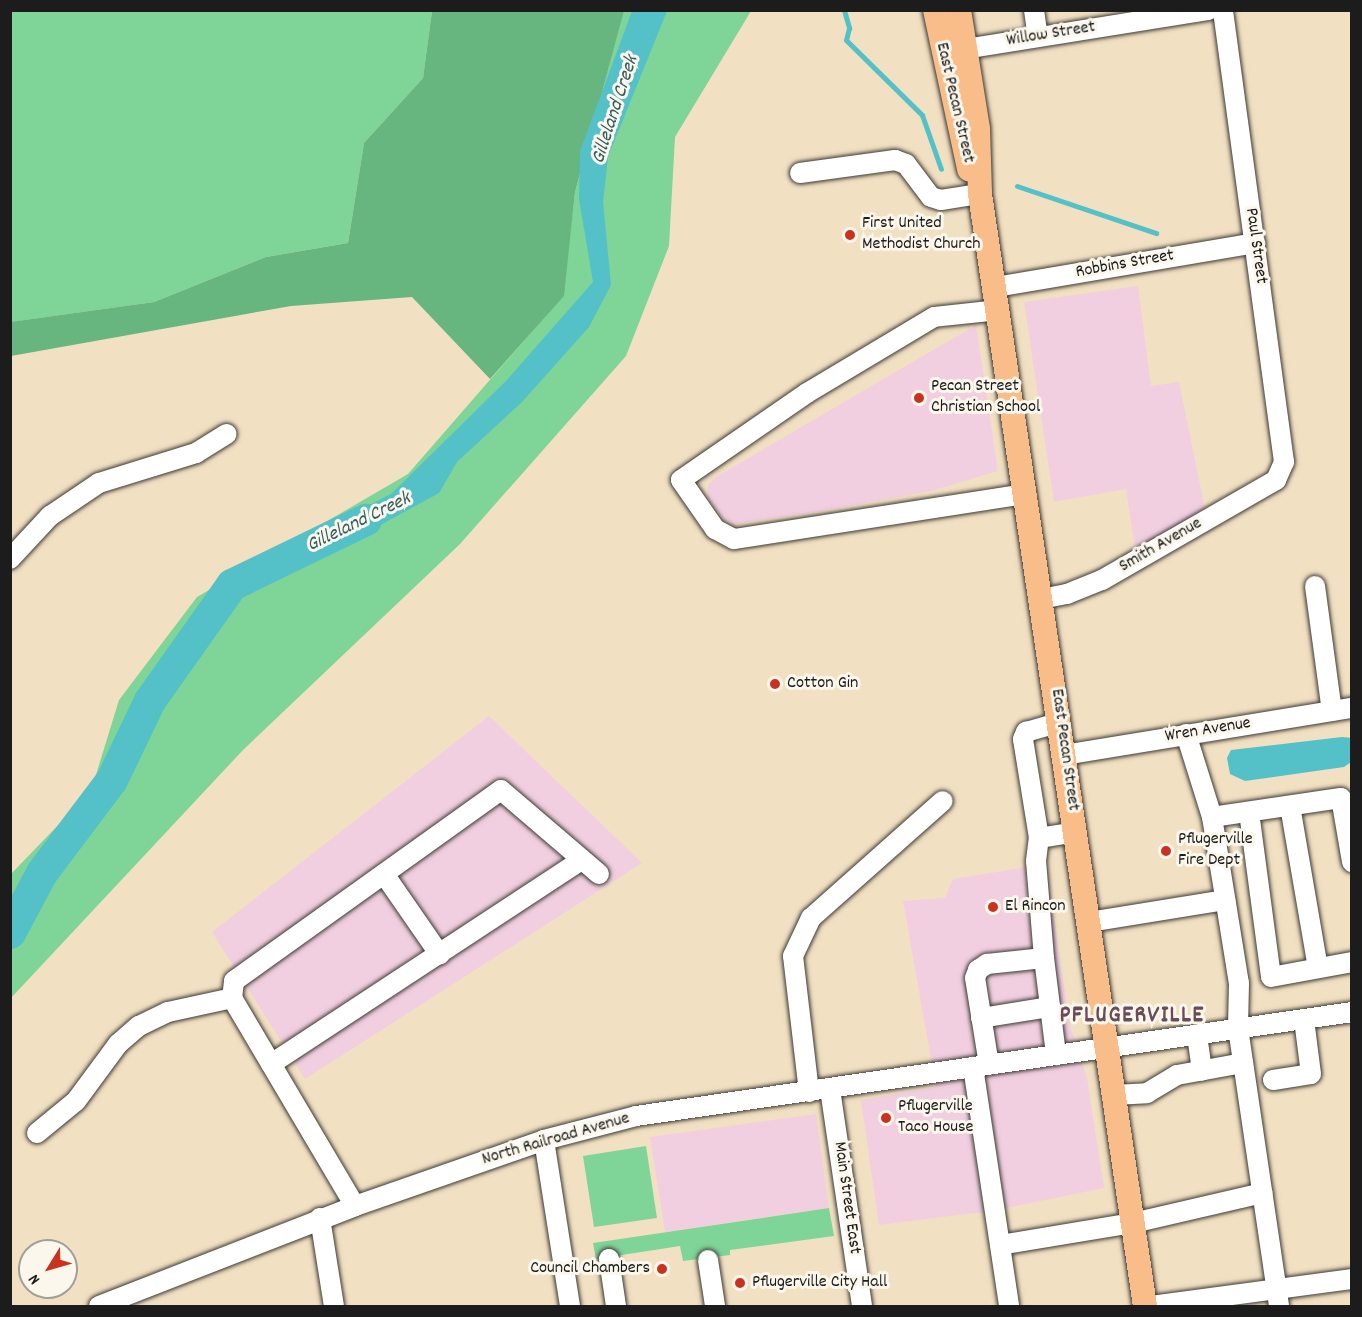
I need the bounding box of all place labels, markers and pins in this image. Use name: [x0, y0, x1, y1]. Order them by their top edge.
place label: First United Methodist Church: [862, 214, 980, 256]
marker: First United Methodist Church: [843, 228, 857, 242]
place label: Pecan Street Christian School: [931, 377, 1040, 420]
marker: Pecan Street Christian School: [912, 391, 926, 405]
place label: Cotton Gin: [787, 673, 858, 695]
marker: Cotton Gin: [768, 677, 782, 691]
place label: Pflugerville Fire Dept: [1178, 830, 1253, 872]
marker: Pflugerville Fire Dept: [1159, 844, 1173, 858]
place label: El Rincon: [1005, 896, 1066, 918]
marker: El Rincon: [986, 900, 1000, 914]
place label: Pflugerville Taco House: [898, 1097, 973, 1140]
marker: Pflugerville Taco House: [879, 1111, 893, 1125]
place label: Council Chambers: [530, 1258, 650, 1280]
marker: Council Chambers: [655, 1262, 669, 1276]
place label: Pflugerville City Hall: [752, 1272, 887, 1294]
marker: Pflugerville City Hall: [733, 1276, 747, 1290]

